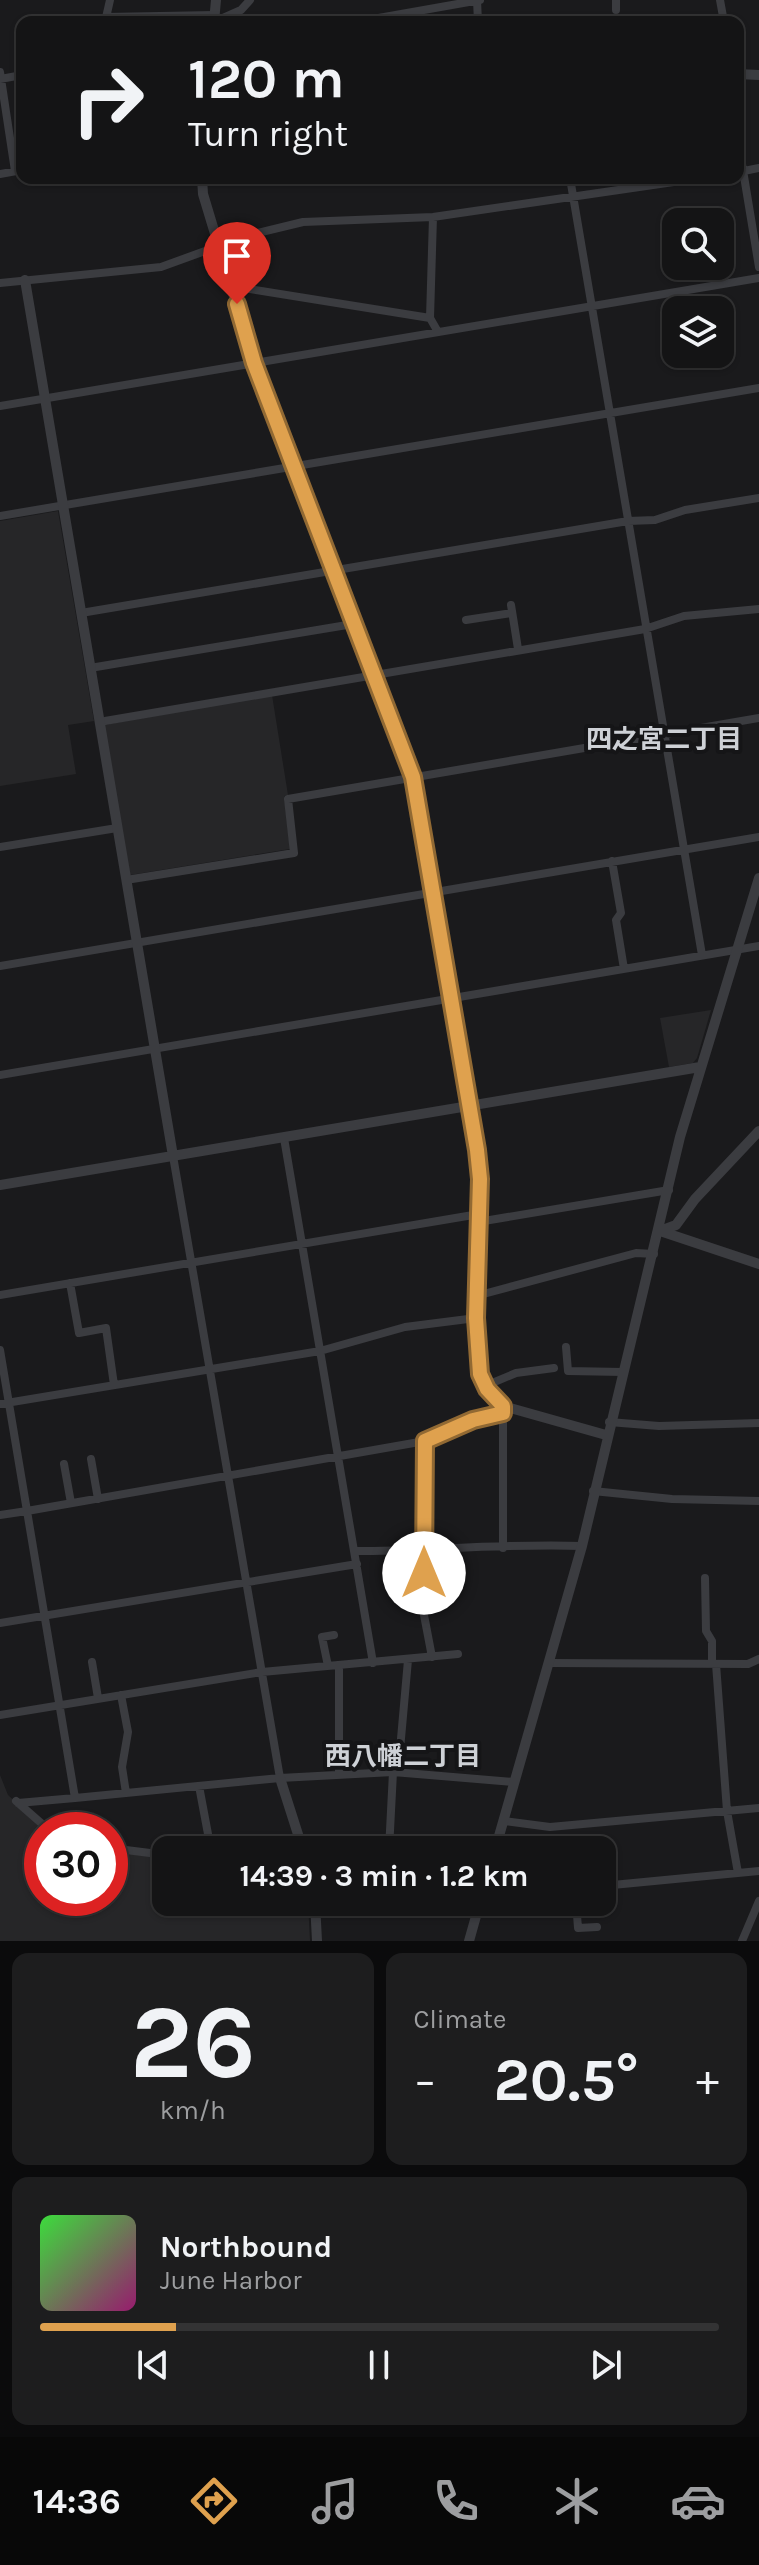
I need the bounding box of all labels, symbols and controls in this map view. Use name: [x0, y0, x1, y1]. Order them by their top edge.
text: 120 m: [188, 46, 345, 111]
icon: right: [56, 48, 160, 152]
text: Turn right: [188, 113, 348, 155]
map controls: [662, 208, 734, 368]
button: search: [662, 208, 734, 280]
pin: [203, 222, 271, 304]
icon: arrive: [215, 234, 259, 278]
button: layers: [662, 296, 734, 368]
district label: 四之宮二丁目: [586, 724, 742, 755]
position arrow: [382, 1531, 466, 1615]
district label: 西八幡二丁目: [325, 1741, 481, 1772]
speed limit sign: 30: [24, 1812, 128, 1916]
text: 14:39 · 3 min · 1.2 km: [239, 1858, 529, 1894]
text: 26: [130, 1982, 256, 2103]
text: Climate: [414, 2004, 506, 2035]
text: 20.5°: [494, 2045, 639, 2115]
text: −: [414, 2055, 437, 2106]
text: +: [696, 2055, 719, 2106]
text: km/h: [160, 2095, 226, 2126]
text: Northbound: [160, 2229, 332, 2265]
text: June Harbor: [160, 2265, 302, 2296]
icon: previous: [131, 2343, 175, 2387]
icon: pause: [357, 2343, 401, 2387]
icon: next: [584, 2343, 628, 2387]
icon: directions: [186, 2473, 242, 2529]
icon: music: [307, 2473, 363, 2529]
icon: phone: [428, 2473, 484, 2529]
icon: climate: [549, 2473, 605, 2529]
icon: car: [670, 2473, 726, 2529]
text: 14:36: [33, 2480, 121, 2522]

